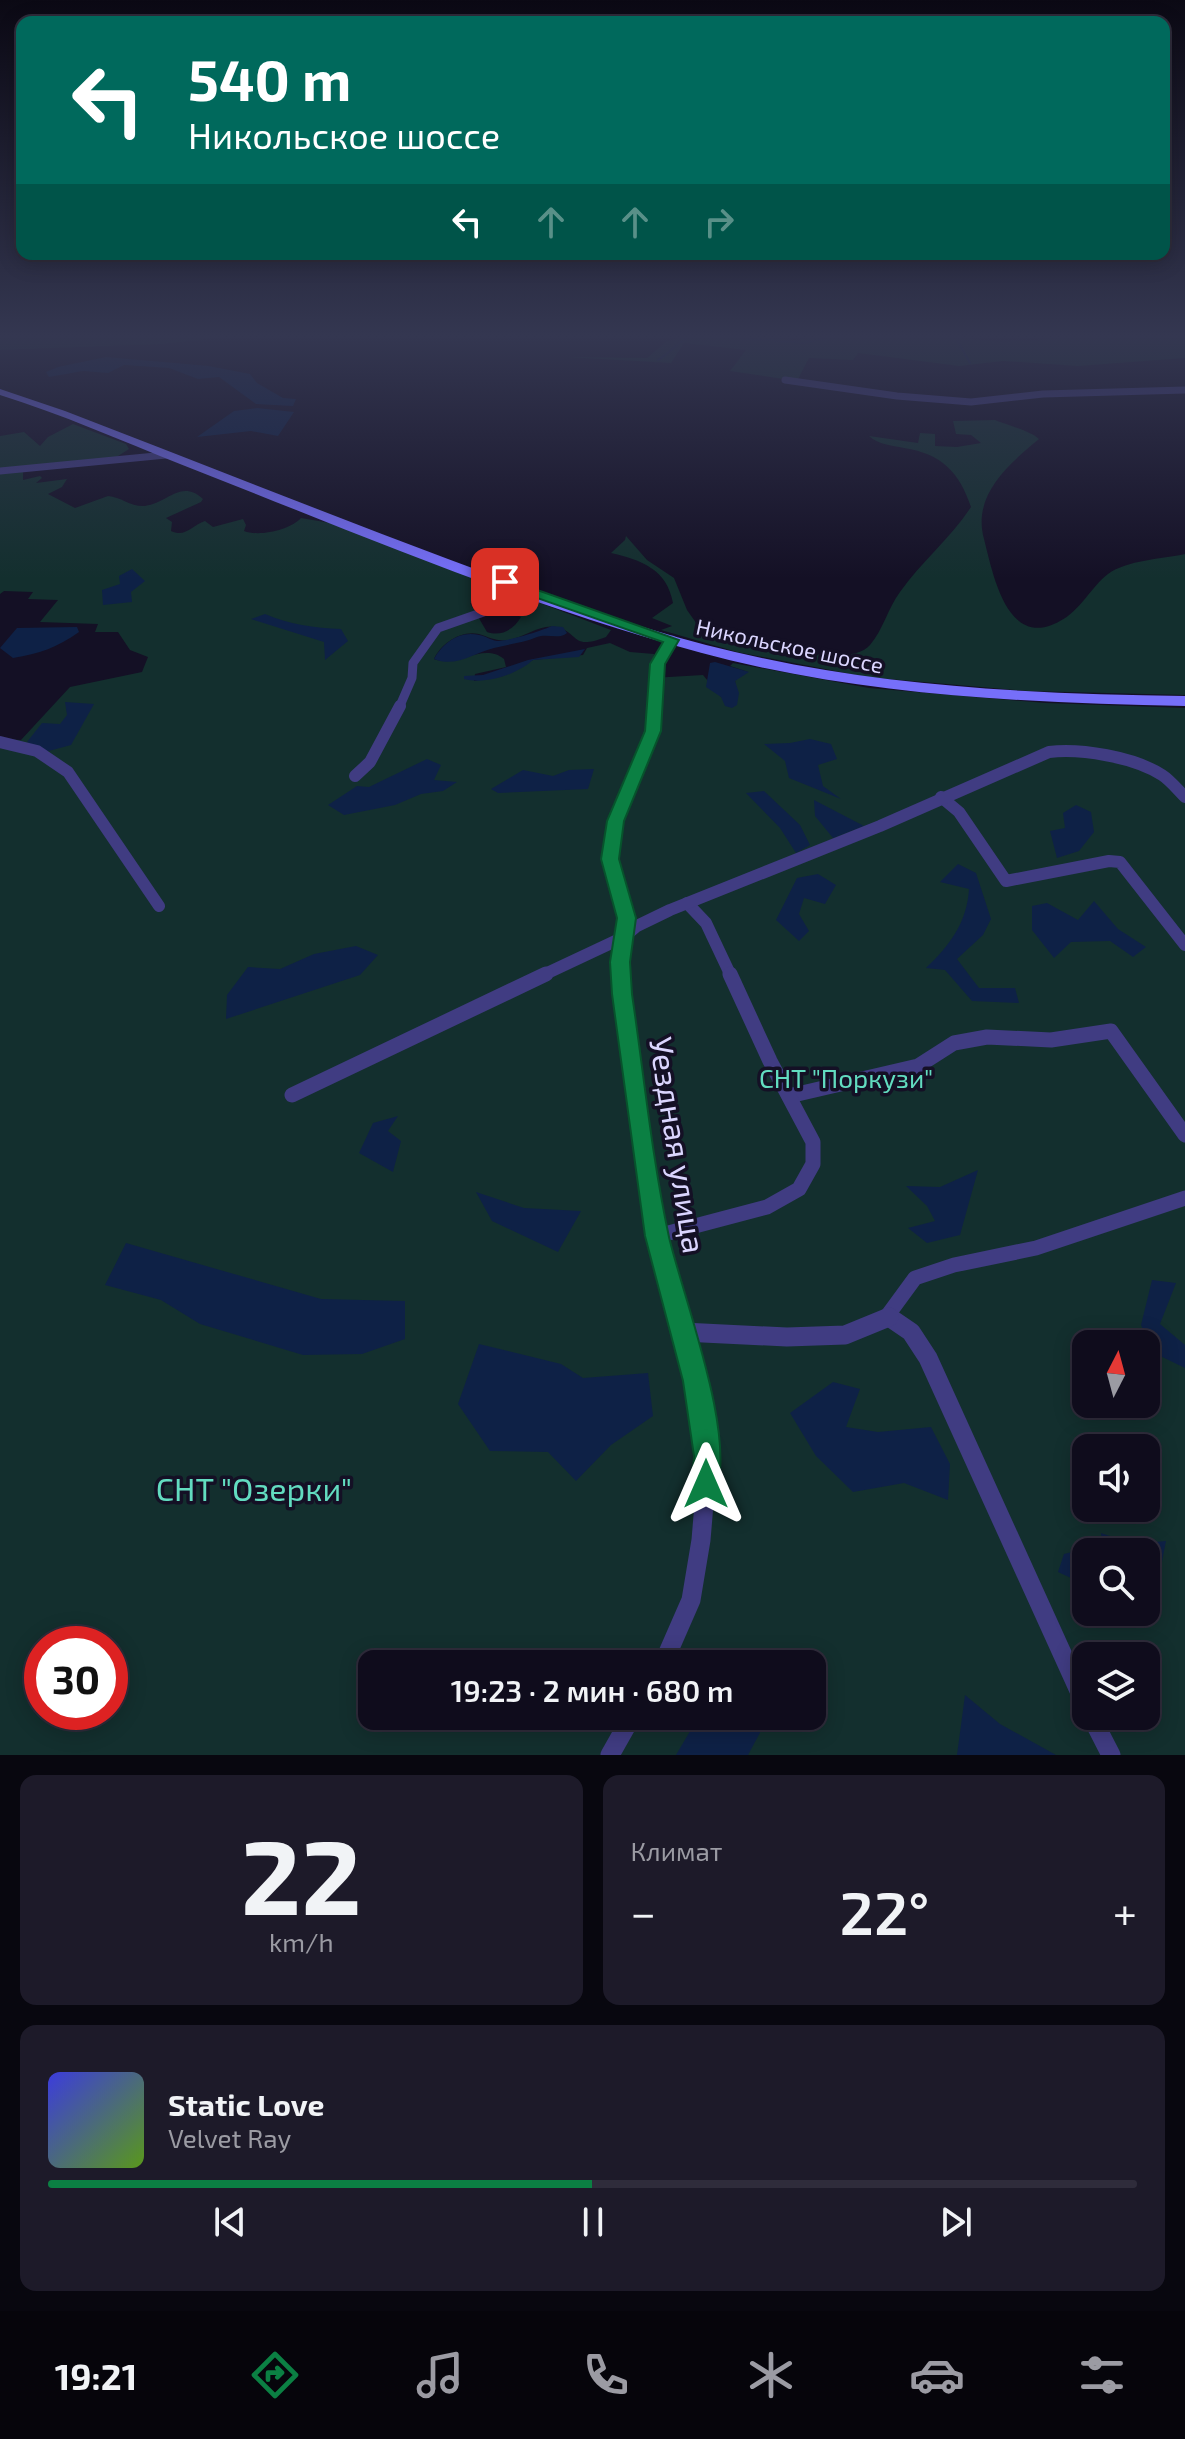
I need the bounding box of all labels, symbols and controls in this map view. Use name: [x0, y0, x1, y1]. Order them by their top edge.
text: 540 m: [188, 45, 351, 112]
icon: left: [56, 48, 160, 152]
text: Никольское шоссе: [188, 113, 500, 156]
icon: left: [445, 200, 489, 244]
icon: ahead: [529, 200, 573, 244]
icon: ahead: [613, 200, 657, 244]
icon: right: [697, 200, 741, 244]
pin: [471, 548, 539, 616]
icon: arrive: [483, 560, 527, 604]
street label: Никольское шоссе: [694, 612, 886, 678]
street label: Уездная улица: [642, 1034, 715, 1256]
park label: СНТ "Поркузи": [759, 1062, 933, 1094]
north arrow: [1072, 1330, 1160, 1418]
map controls: [1072, 1330, 1160, 1730]
button: sound: [1072, 1434, 1160, 1522]
position arrow: [664, 1442, 748, 1526]
park label: СНТ "Озерки": [156, 1469, 352, 1507]
button: search: [1072, 1538, 1160, 1626]
speed limit sign: 30: [24, 1626, 128, 1730]
button: layers: [1072, 1642, 1160, 1730]
text: 19:23 · 2 мин · 680 m: [451, 1672, 733, 1708]
text: 22: [241, 1811, 362, 1936]
text: Климат: [631, 1835, 723, 1866]
text: 22°: [840, 1875, 929, 1947]
text: −: [631, 1885, 656, 1938]
text: +: [1113, 1885, 1137, 1938]
text: km/h: [269, 1926, 334, 1957]
text: Static Love: [168, 2086, 324, 2122]
text: Velvet Ray: [168, 2122, 291, 2153]
icon: previous: [208, 2200, 252, 2244]
icon: pause: [571, 2200, 615, 2244]
icon: next: [934, 2200, 978, 2244]
icon: directions: [247, 2347, 303, 2403]
icon: music: [412, 2347, 468, 2403]
icon: phone: [578, 2347, 634, 2403]
icon: climate: [743, 2347, 799, 2403]
icon: car: [909, 2347, 965, 2403]
icon: filters: [1074, 2347, 1130, 2403]
text: 19:21: [55, 2354, 137, 2397]

